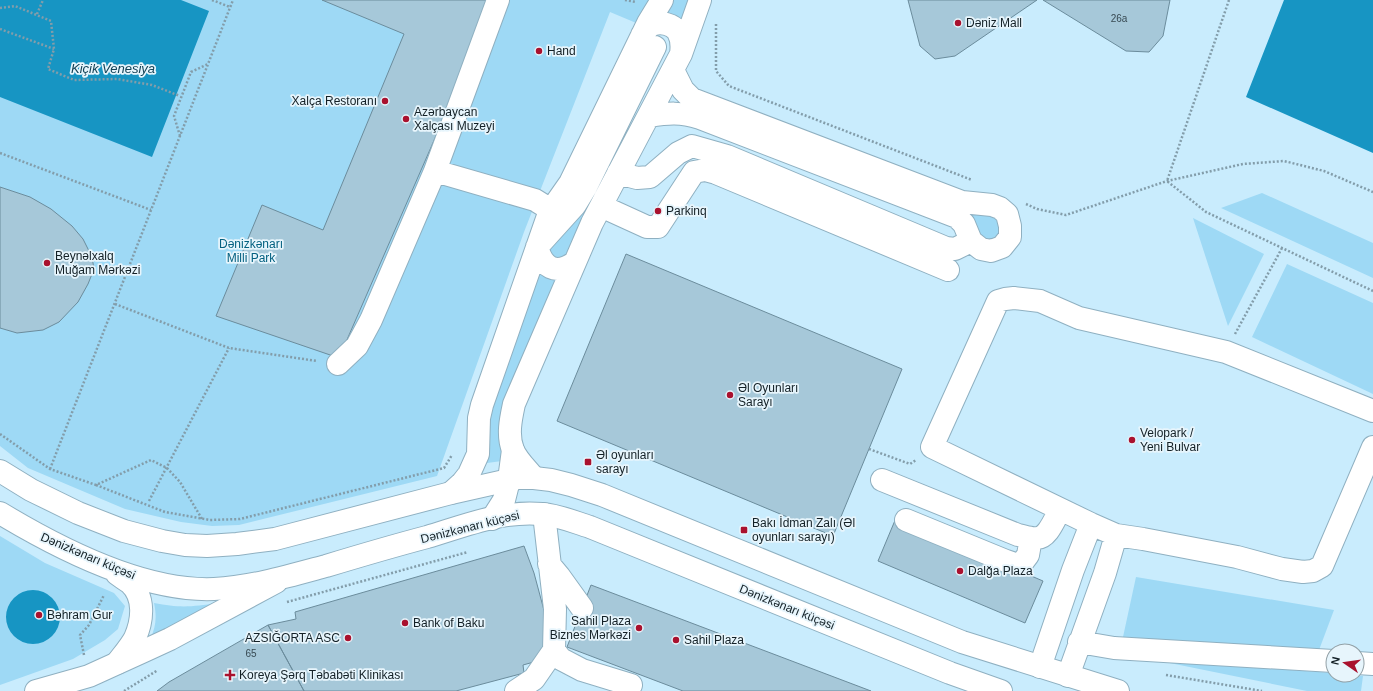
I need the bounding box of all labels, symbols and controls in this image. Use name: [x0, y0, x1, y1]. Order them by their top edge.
house number: 26a: [1111, 13, 1128, 24]
place label: Dəniz Mall: [966, 16, 1022, 30]
marker: Dəniz Mall: [953, 18, 963, 28]
place label: Hand: [547, 44, 576, 58]
marker: Hand: [534, 46, 544, 56]
water label: Kiçik Venesiya: [71, 61, 155, 76]
place label: Xalça Restoranı: [292, 94, 377, 108]
marker: Xalça Restoranı: [380, 96, 390, 106]
place label: Azərbaycan Xalçası Muzeyi: [414, 105, 495, 133]
marker: Azərbaycan Xalçası Muzeyi: [401, 114, 411, 124]
place label: Parkinq: [666, 204, 707, 218]
marker: Parkinq: [653, 206, 663, 216]
park label: Dənizkənarı Milli Park: [219, 237, 283, 265]
place label: Beynəlxalq Muğam Mərkəzi: [55, 249, 140, 277]
marker: Beynəlxalq Muğam Mərkəzi: [42, 258, 52, 268]
place label: Əl Oyunları Sarayı: [738, 381, 798, 409]
marker: Əl Oyunları Sarayı: [725, 390, 735, 400]
place label: Velopark / Yeni Bulvar: [1140, 426, 1200, 454]
marker: Velopark / Yeni Bulvar: [1127, 435, 1137, 445]
place label: Əl oyunları sarayı: [596, 448, 654, 476]
marker: Əl oyunları sarayı: [583, 457, 593, 467]
street label: Dənizkənarı küçəsi: [419, 508, 521, 546]
place label: Bakı İdman Zalı (Əl oyunları sarayı): [752, 516, 855, 544]
marker: Bakı İdman Zalı (Əl oyunları sarayı): [739, 525, 749, 535]
street label: Dənizkənarı küçəsi: [39, 530, 137, 582]
place label: Dalğa Plaza: [968, 564, 1033, 578]
marker: Dalğa Plaza: [955, 566, 965, 576]
street label: Dənizkənarı küçəsi: [737, 582, 837, 632]
place label: Bəhram Gur: [47, 608, 112, 622]
marker: Bəhram Gur: [34, 610, 44, 620]
place label: Sahil Plaza Biznes Mərkəzi: [550, 614, 631, 642]
place label: Bank of Baku: [413, 616, 484, 630]
marker: Bank of Baku: [400, 618, 410, 628]
marker: Sahil Plaza Biznes Mərkəzi: [634, 623, 644, 633]
place label: AZSIĞORTA ASC: [245, 630, 340, 645]
marker: AZSIĞORTA ASC: [343, 633, 353, 643]
place label: Sahil Plaza: [684, 633, 744, 647]
marker: Sahil Plaza: [671, 635, 681, 645]
north arrow: [1325, 643, 1365, 683]
house number: 65: [245, 648, 257, 659]
text: N: [1329, 655, 1342, 666]
place label: Koreya Şərq Təbabəti Klinikası: [239, 668, 404, 682]
marker: Koreya Şərq Təbabəti Klinikası: [224, 669, 236, 681]

